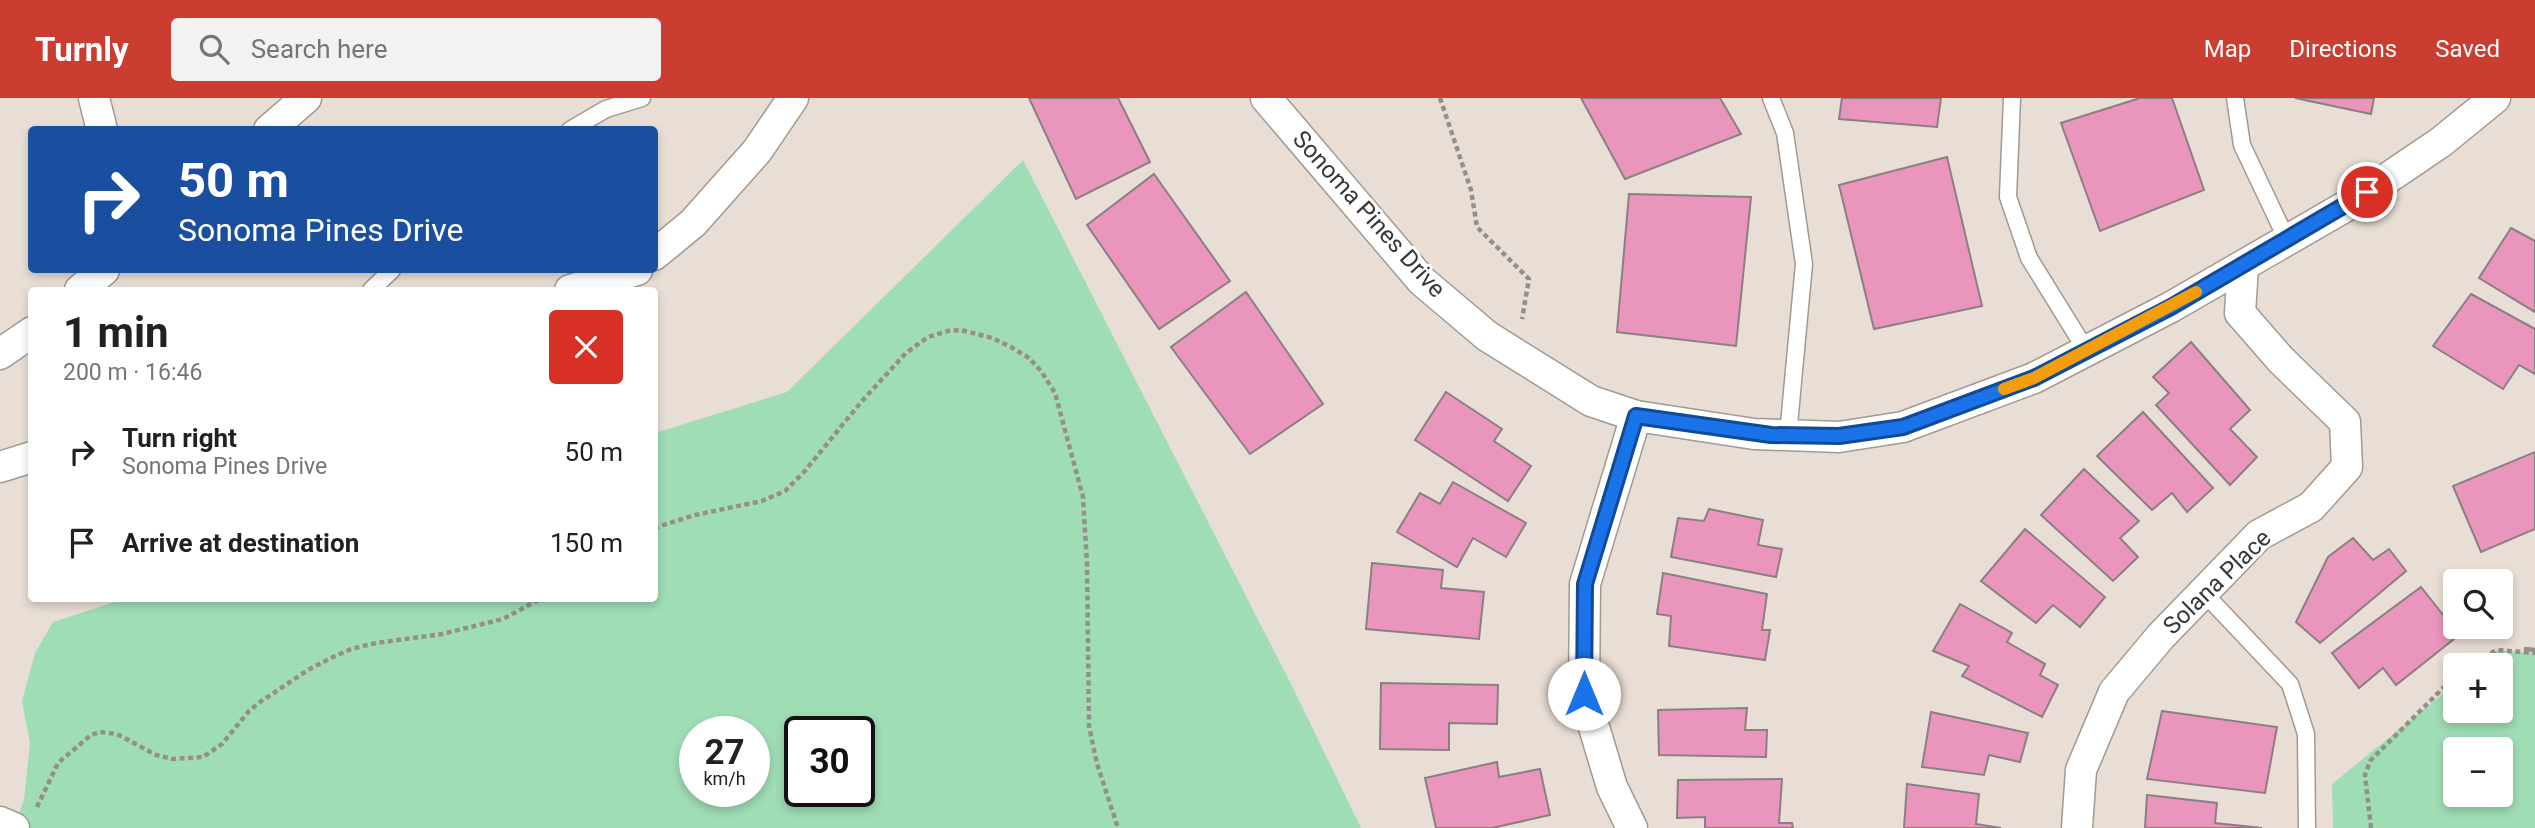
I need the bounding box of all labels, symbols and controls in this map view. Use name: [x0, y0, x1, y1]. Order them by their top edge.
search box: [171, 18, 661, 81]
text: Turnly: [35, 30, 129, 69]
icon: search: [195, 30, 233, 68]
text: Search here: [251, 34, 387, 64]
text: Map: [2204, 35, 2251, 63]
text: Directions: [2289, 35, 2397, 63]
text: Saved: [2435, 35, 2500, 63]
street label: Sonoma Pines Drive: [1287, 125, 1451, 303]
text: 50 m: [178, 152, 289, 209]
icon: right: [63, 154, 154, 245]
pin: [2337, 162, 2397, 222]
icon: arrive: [2348, 173, 2386, 211]
text: Sonoma Pines Drive: [178, 211, 464, 249]
text: 1 min: [63, 308, 169, 357]
button: close: [549, 310, 623, 384]
text: 200 m · 16:46: [63, 359, 202, 386]
text: Turn right: [122, 423, 237, 453]
icon: right: [63, 433, 101, 471]
text: 50 m: [565, 437, 623, 467]
text: Sonoma Pines Drive: [122, 453, 327, 480]
icon: arrive: [63, 524, 101, 562]
street label: Solana Place: [2157, 524, 2277, 640]
text: Arrive at destination: [122, 528, 359, 558]
text: 150 m: [550, 528, 623, 558]
map controls: [2443, 569, 2513, 807]
button: search: [2443, 569, 2513, 639]
button: +: [2443, 653, 2513, 723]
position arrow: [1547, 657, 1621, 731]
speed limit sign: 30: [784, 716, 875, 807]
text: 27: [704, 732, 745, 773]
button: −: [2443, 737, 2513, 807]
text: km/h: [703, 768, 746, 789]

